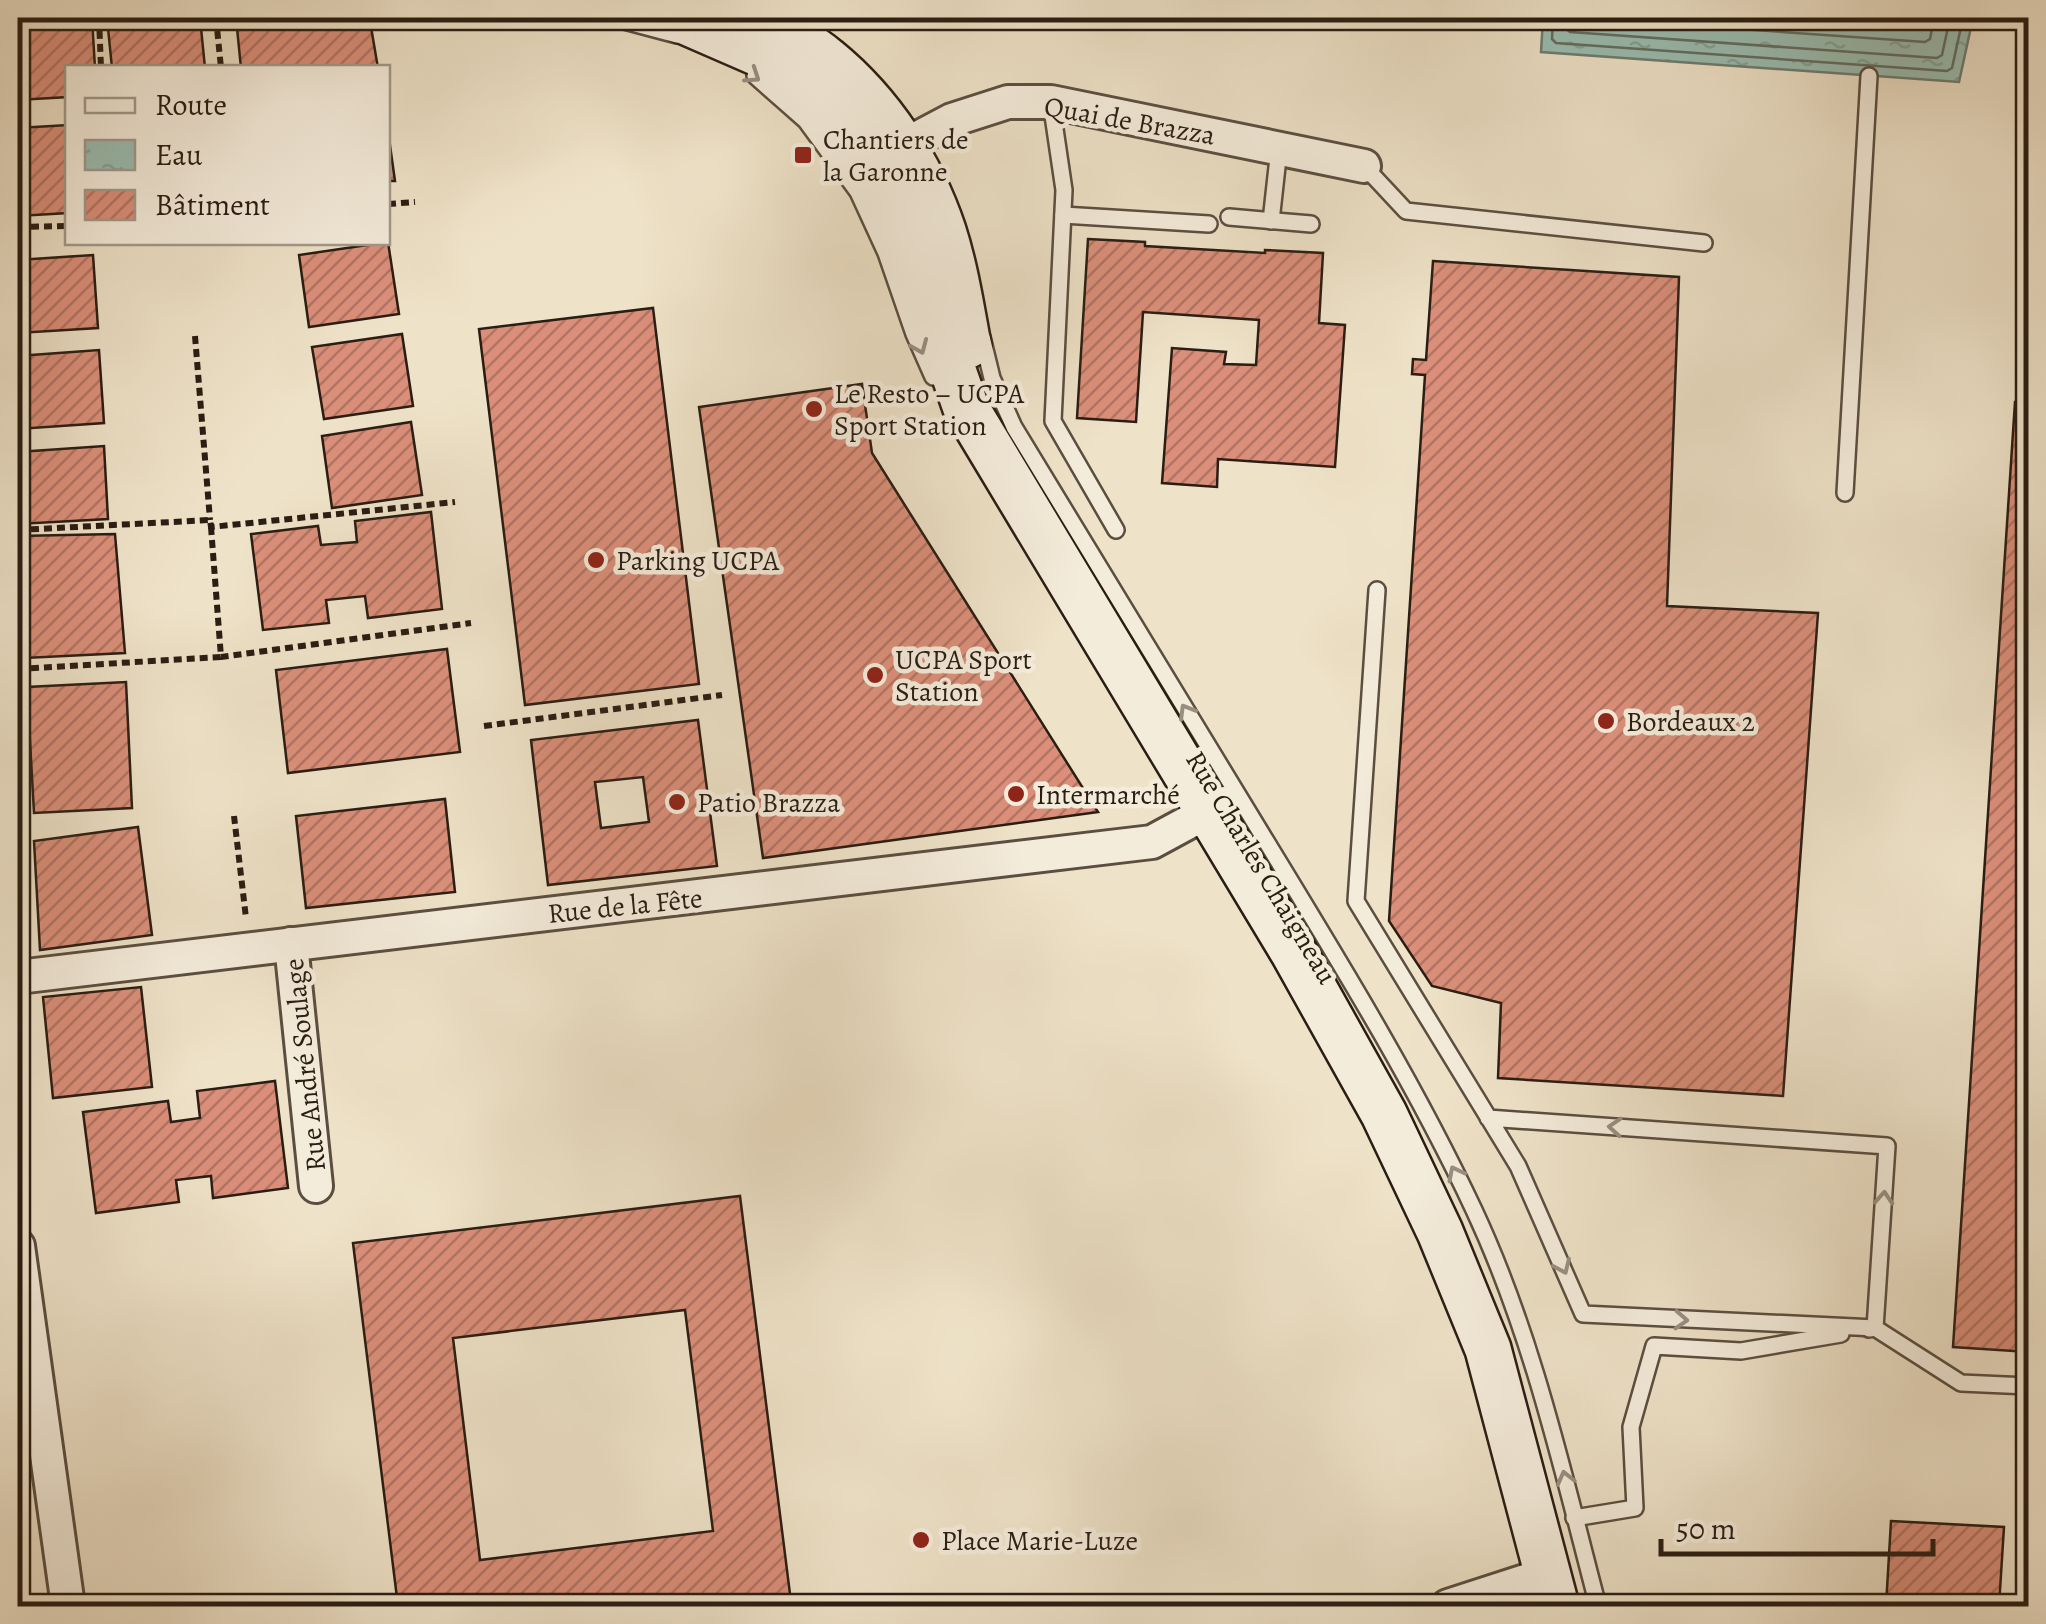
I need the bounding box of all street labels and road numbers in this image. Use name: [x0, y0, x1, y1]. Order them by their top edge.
street label: Quai de Brazza: [1041, 87, 1218, 155]
street label: Rue Charles Chaigneau: [1176, 744, 1346, 992]
street label: Rue de la Fête: [546, 879, 704, 933]
street label: Rue André Soulage: [275, 956, 335, 1173]

